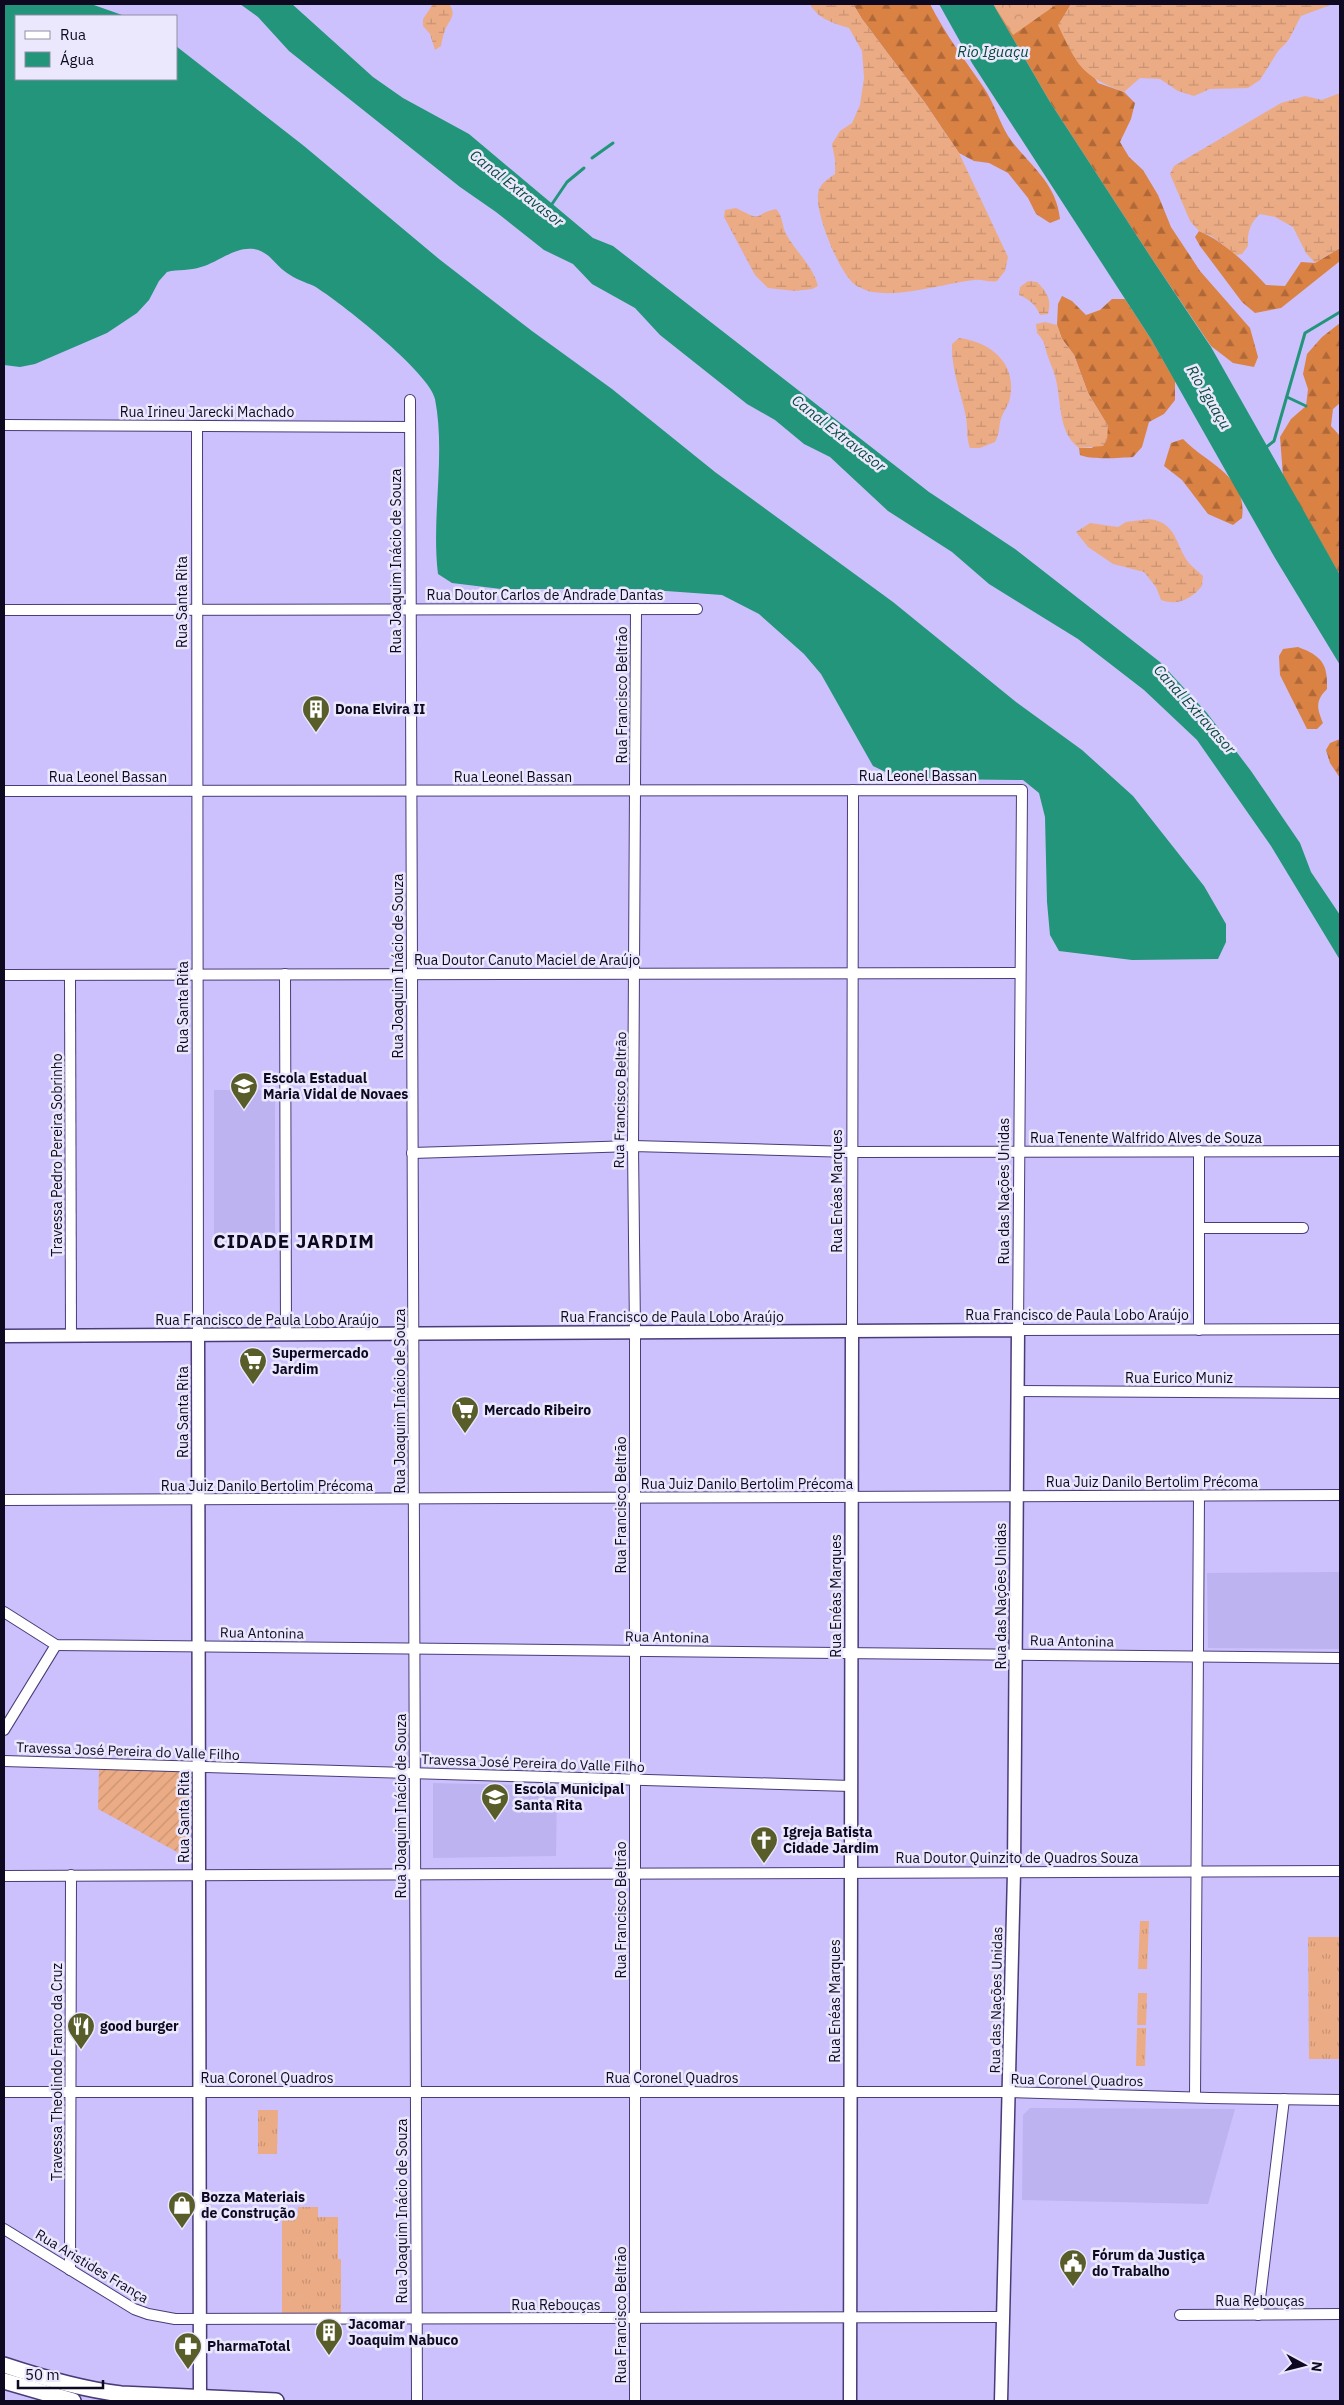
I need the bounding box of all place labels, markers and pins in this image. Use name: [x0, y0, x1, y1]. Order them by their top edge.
building icon: Dona Elvira II: [301, 694, 331, 733]
place label: Dona Elvira II: [335, 700, 425, 718]
place label: Escola Estadual Maria Vidal de Novaes: [263, 1069, 408, 1103]
school or university icon: Escola Estadual Maria Vidal de Novaes: [229, 1071, 259, 1110]
place label: Supermercado Jardim: [272, 1344, 369, 1378]
supermarket icon: Supermercado Jardim: [238, 1346, 268, 1385]
supermarket icon: Mercado Ribeiro: [450, 1395, 480, 1434]
place label: Mercado Ribeiro: [484, 1401, 591, 1419]
place label: Escola Municipal Santa Rita: [514, 1780, 624, 1814]
school or university icon: Escola Municipal Santa Rita: [480, 1782, 510, 1821]
place label: Igreja Batista Cidade Jardim: [783, 1823, 879, 1857]
church icon: Igreja Batista Cidade Jardim: [749, 1825, 779, 1864]
restaurant icon: good burger: [66, 2011, 96, 2050]
place label: good burger: [100, 2017, 179, 2035]
place label: Bozza Materiais de Construção: [201, 2188, 305, 2222]
shop icon: Bozza Materiais de Construção: [167, 2190, 197, 2229]
place label: Fórum da Justiça do Trabalho: [1092, 2246, 1205, 2280]
public building icon: Fórum da Justiça do Trabalho: [1058, 2248, 1088, 2287]
place label: Jacomar Joaquim Nabuco: [348, 2315, 458, 2349]
building icon: Jacomar Joaquim Nabuco: [314, 2317, 344, 2356]
pharmacy icon: PharmaTotal: [173, 2331, 203, 2370]
place label: PharmaTotal: [207, 2337, 290, 2355]

